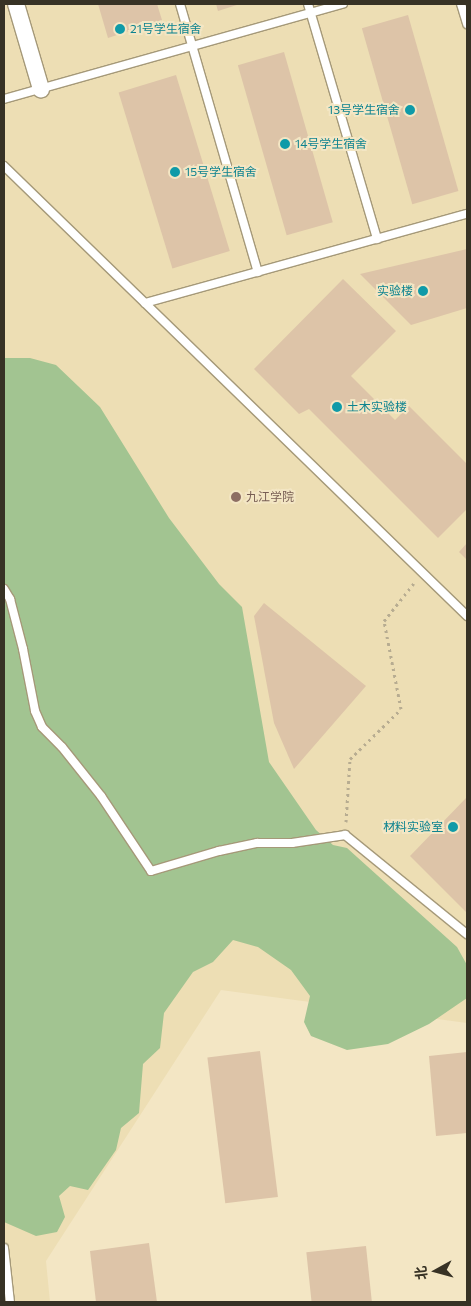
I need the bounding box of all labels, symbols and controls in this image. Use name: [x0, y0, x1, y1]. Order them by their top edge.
place label: 21号学生宿舍: [130, 22, 202, 36]
marker: 21号学生宿舍: [114, 23, 126, 35]
place label: 13号学生宿舍: [328, 103, 400, 117]
marker: 13号学生宿舍: [404, 104, 416, 116]
place label: 14号学生宿舍: [295, 137, 367, 151]
marker: 14号学生宿舍: [279, 138, 291, 150]
place label: 15号学生宿舍: [185, 165, 257, 179]
marker: 15号学生宿舍: [169, 166, 181, 178]
place label: 实验楼: [377, 284, 413, 298]
marker: 实验楼: [417, 285, 429, 297]
place label: 土木实验楼: [347, 400, 407, 414]
marker: 土木实验楼: [331, 401, 343, 413]
place label: 九江学院: [246, 490, 294, 504]
marker: 九江学院: [230, 491, 242, 503]
place label: 材料实验室: [383, 820, 443, 834]
marker: 材料实验室: [447, 821, 459, 833]
north arrow: [411, 1246, 461, 1296]
text: 北: [411, 1265, 430, 1281]

